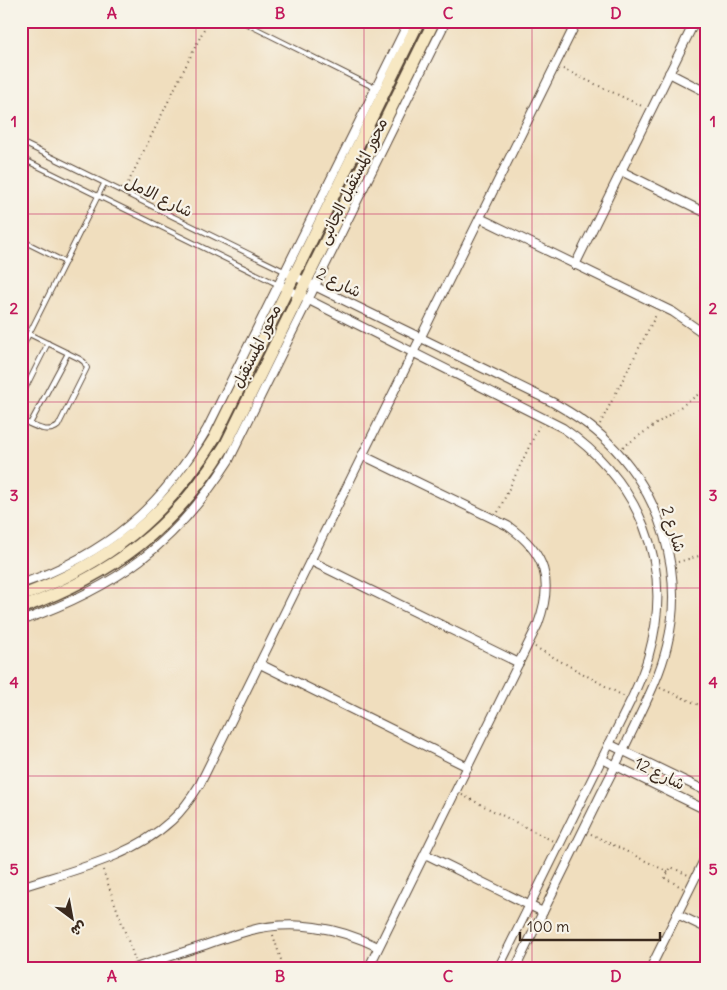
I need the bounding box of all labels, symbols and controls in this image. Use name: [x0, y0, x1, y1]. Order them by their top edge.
text: A: [107, 3, 117, 23]
text: B: [275, 3, 286, 23]
text: C: [443, 3, 454, 23]
text: D: [610, 3, 622, 23]
text: 1: [11, 111, 17, 131]
text: 1: [710, 111, 716, 131]
street label: محور المستقبل الجانبى: [313, 114, 392, 248]
street label: شارع الامل: [121, 171, 196, 223]
street label: شارع 2: [313, 263, 365, 303]
text: 2: [10, 298, 19, 318]
text: 2: [709, 298, 718, 318]
street label: محور المستقبل: [227, 301, 286, 392]
text: 3: [9, 485, 19, 505]
text: 3: [708, 485, 718, 505]
street label: شارع 2: [656, 503, 690, 555]
text: 4: [9, 672, 19, 692]
text: 4: [708, 672, 718, 692]
street label: شارع 12: [631, 752, 688, 796]
text: 5: [9, 859, 19, 879]
text: 5: [708, 859, 718, 879]
north arrow: [48, 892, 98, 942]
scale bar: [520, 910, 660, 942]
text: ش: [68, 917, 90, 941]
text: 100 m: [527, 917, 569, 936]
text: A: [107, 966, 117, 986]
text: B: [275, 966, 286, 986]
text: C: [443, 966, 454, 986]
text: D: [610, 966, 622, 986]

